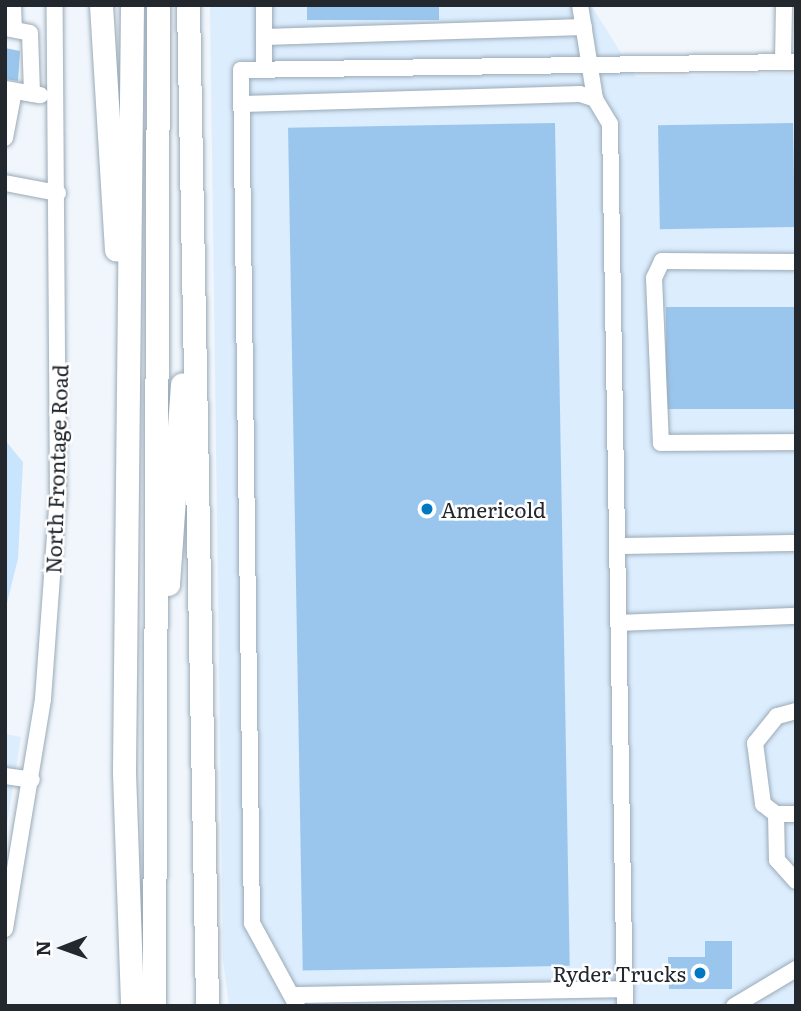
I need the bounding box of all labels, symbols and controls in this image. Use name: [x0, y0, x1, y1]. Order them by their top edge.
street label: North Frontage Road: [40, 364, 72, 574]
place label: Americold: [441, 496, 546, 522]
marker: Americold: [419, 501, 435, 517]
north arrow: [28, 913, 98, 983]
text: N: [28, 940, 56, 957]
place label: Ryder Trucks: [552, 960, 686, 986]
marker: Ryder Trucks: [692, 965, 708, 981]

